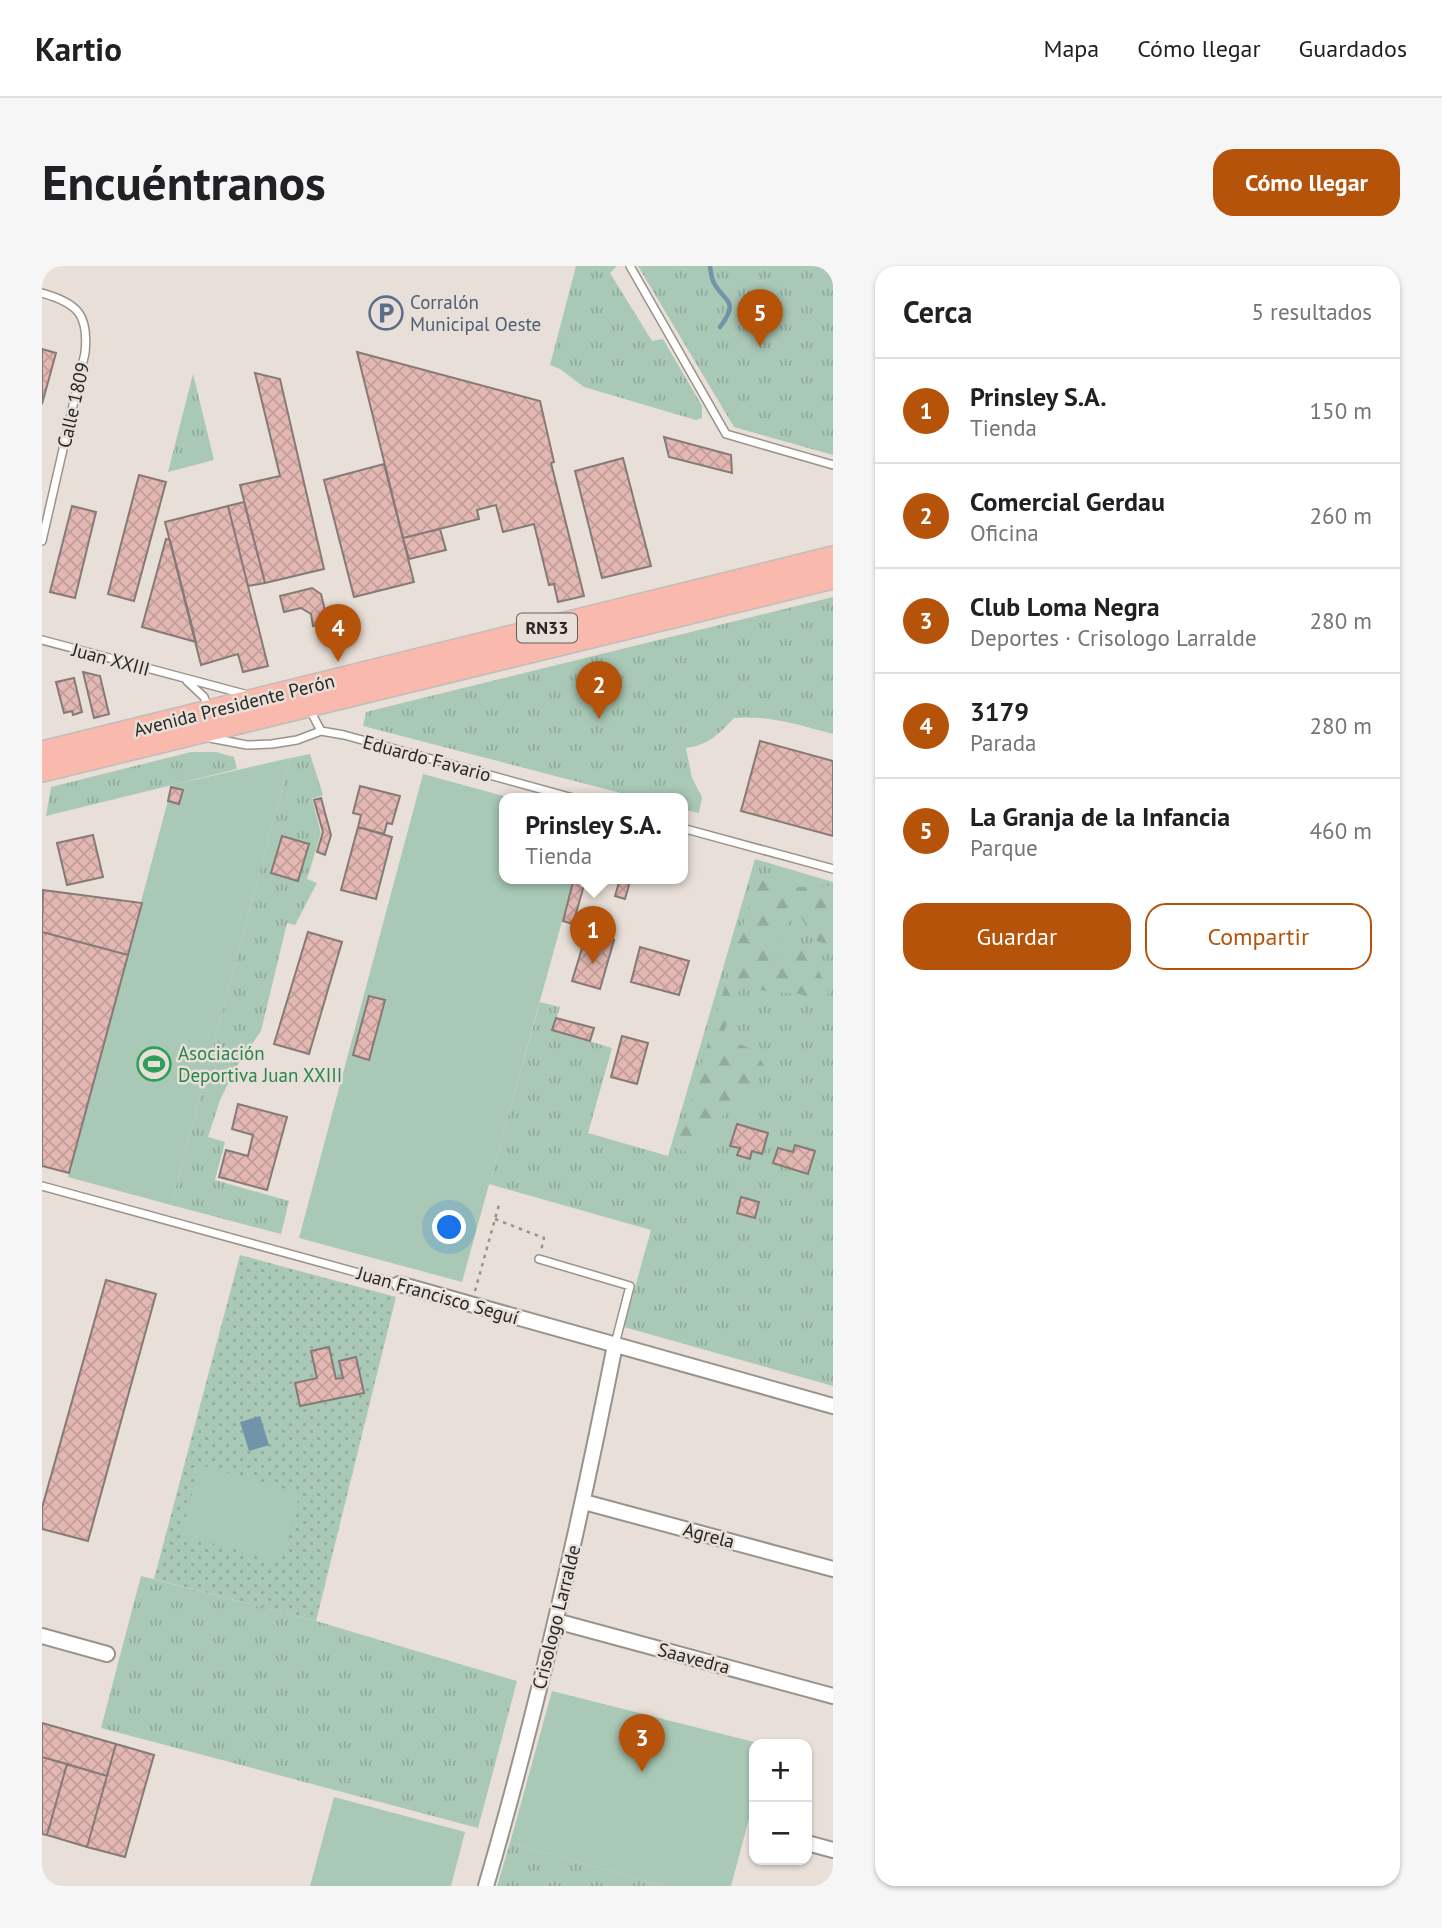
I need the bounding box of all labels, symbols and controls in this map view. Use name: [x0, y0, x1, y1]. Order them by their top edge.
text: Kartio: [35, 27, 122, 70]
text: Mapa: [1043, 33, 1099, 64]
text: Cómo llegar: [1137, 33, 1261, 64]
text: Guardados: [1299, 33, 1407, 64]
button: Cómo llegar: [1213, 149, 1400, 216]
text: Encuéntranos: [42, 150, 326, 214]
pin: 5: [737, 289, 783, 347]
place label: Corralón Municipal Oeste: [410, 290, 541, 336]
text: Cerca: [903, 292, 972, 331]
parking icon: Corralón Municipal Oeste: [367, 294, 405, 332]
text: 5 resultados: [1251, 297, 1372, 326]
street label: Calle 1809: [51, 360, 95, 450]
text: Prinsley S.A.: [970, 380, 1107, 413]
text: 1: [919, 396, 933, 425]
text: 150 m: [1310, 396, 1372, 425]
text: Tienda: [970, 413, 1037, 442]
text: Comercial Gerdau: [970, 485, 1165, 518]
text: 2: [919, 501, 933, 530]
text: 260 m: [1310, 501, 1372, 530]
text: Oficina: [970, 518, 1039, 547]
text: Club Loma Negra: [970, 590, 1160, 623]
pin: 4: [315, 604, 361, 662]
text: 3: [919, 606, 933, 635]
text: 280 m: [1310, 606, 1372, 635]
road number: RN33: [517, 614, 577, 642]
text: Deportes · Crisologo Larralde: [970, 623, 1257, 652]
street label: Juan XXIII: [68, 637, 153, 681]
pin: 2: [576, 661, 622, 719]
street label: Avenida Presidente Perón: [131, 668, 337, 742]
text: 3179: [970, 695, 1029, 728]
text: 4: [919, 711, 933, 740]
text: 280 m: [1310, 711, 1372, 740]
text: Parada: [970, 728, 1036, 757]
street label: Eduardo Favario: [360, 729, 494, 787]
popup: [499, 793, 688, 884]
text: La Granja de la Infancia: [970, 800, 1230, 833]
text: Prinsley S.A.: [525, 808, 662, 841]
text: 5: [919, 816, 933, 845]
text: 460 m: [1310, 816, 1372, 845]
text: Parque: [970, 833, 1038, 862]
text: Tienda: [525, 841, 592, 870]
button: Guardar: [903, 903, 1131, 970]
button: Compartir: [1145, 903, 1372, 970]
pin: 1: [570, 906, 616, 964]
place label: Asociación Deportiva Juan XXIII: [178, 1041, 342, 1087]
sports icon: Asociación Deportiva Juan XXIII: [135, 1045, 173, 1083]
your location: [432, 1210, 466, 1244]
street label: Juan Francisco Seguí: [354, 1260, 522, 1330]
street label: Agrela: [681, 1517, 737, 1553]
street label: Crisologo Larralde: [526, 1542, 586, 1692]
street label: Saavedra: [655, 1637, 733, 1679]
pin: 3: [619, 1714, 665, 1772]
map controls: [749, 1739, 812, 1865]
button: +: [749, 1739, 812, 1802]
button: −: [749, 1802, 812, 1865]

